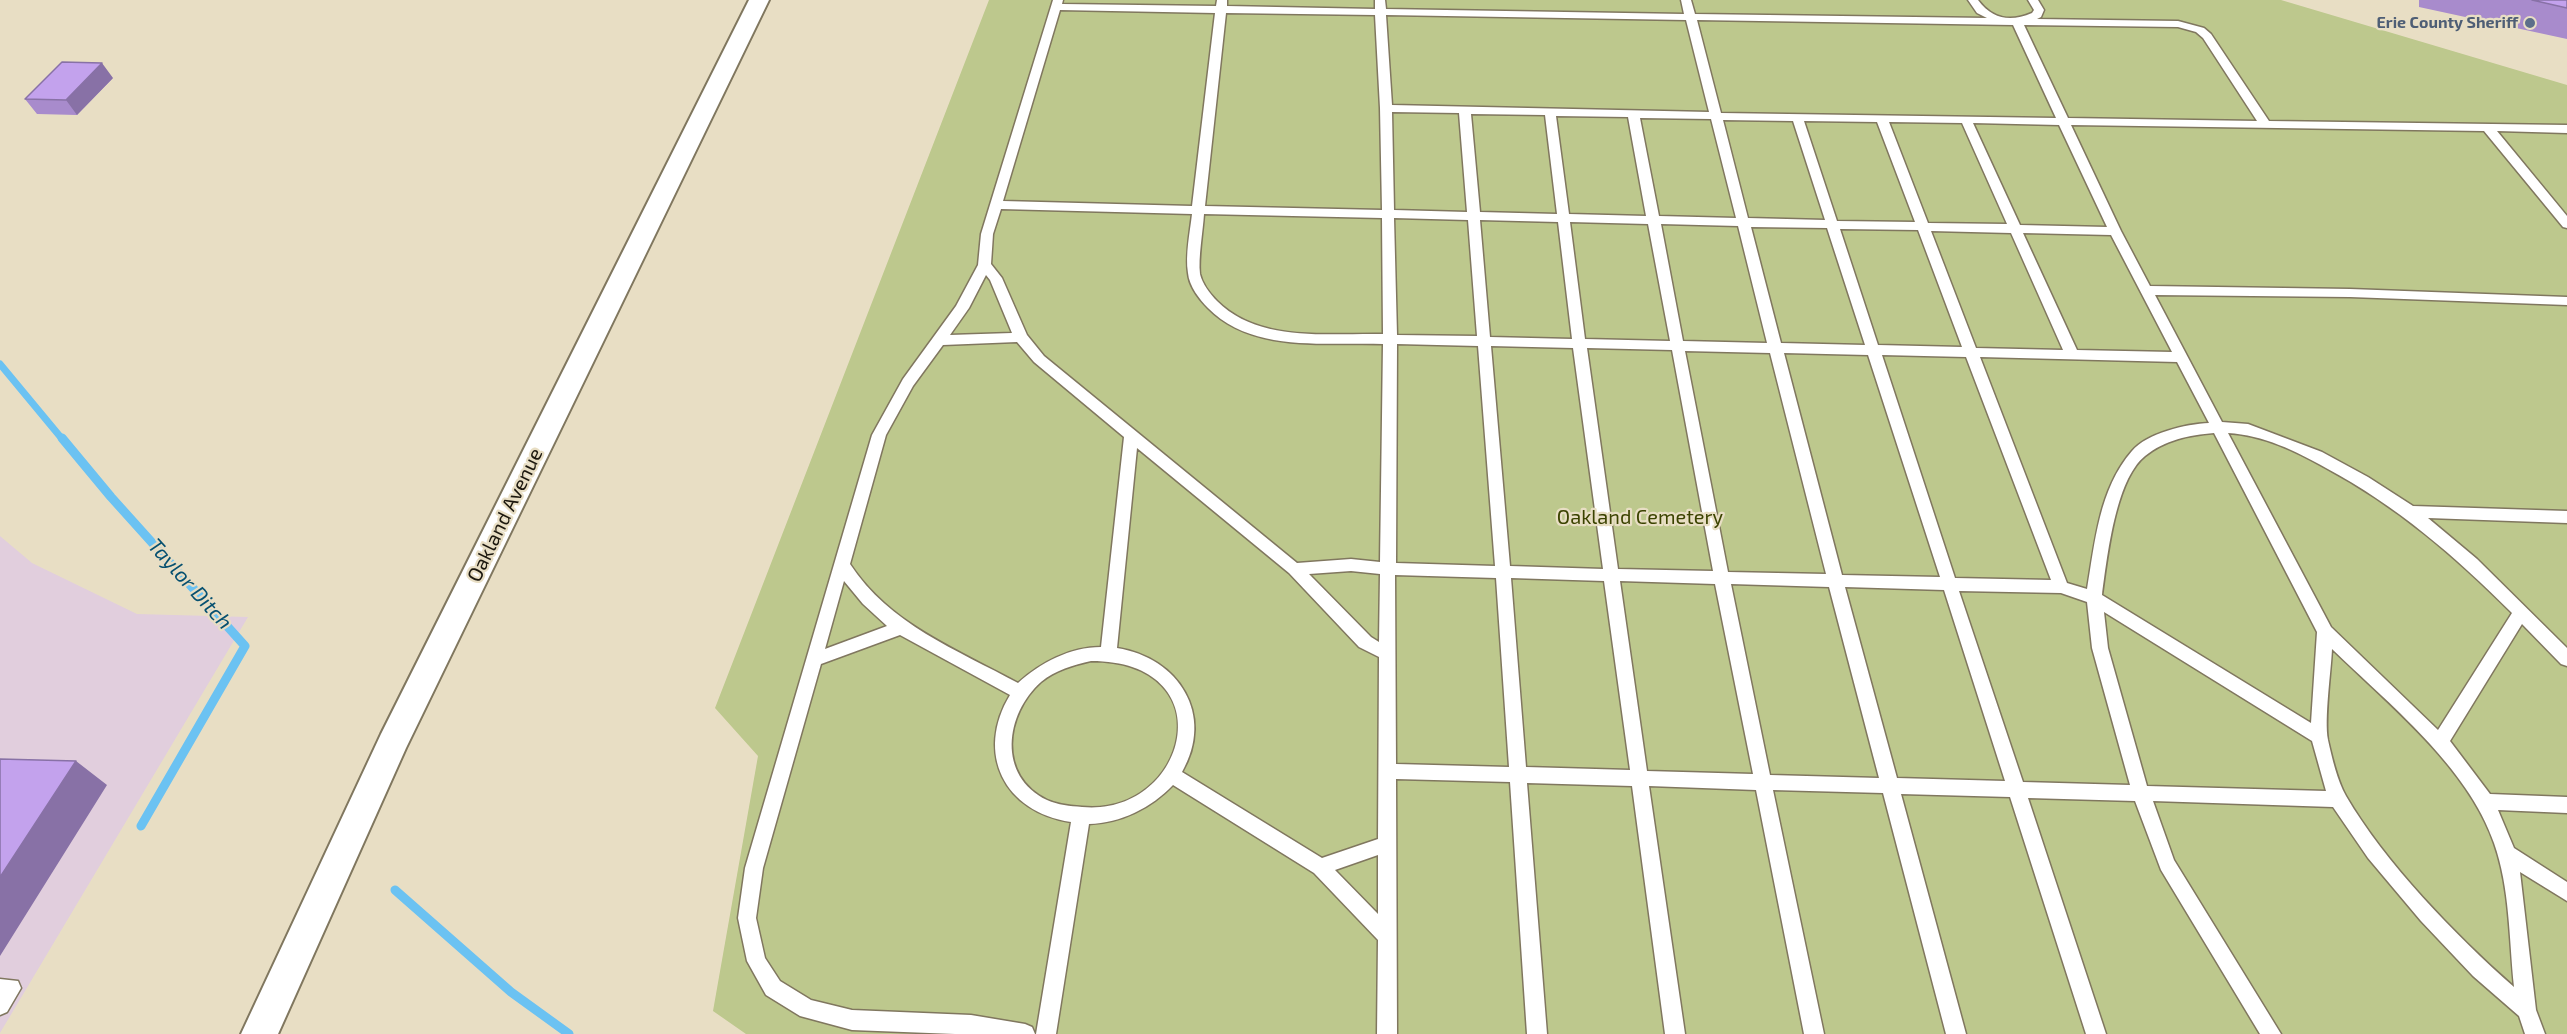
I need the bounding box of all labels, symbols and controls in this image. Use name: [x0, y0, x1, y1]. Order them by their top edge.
place label: Erie County Sheriff: [2377, 13, 2518, 33]
marker: Erie County Sheriff: [2523, 16, 2537, 30]
street label: Oakland Avenue: [462, 444, 548, 586]
park label: Oakland Cemetery: [1557, 505, 1723, 529]
water label: Taylor Ditch: [143, 533, 237, 635]

